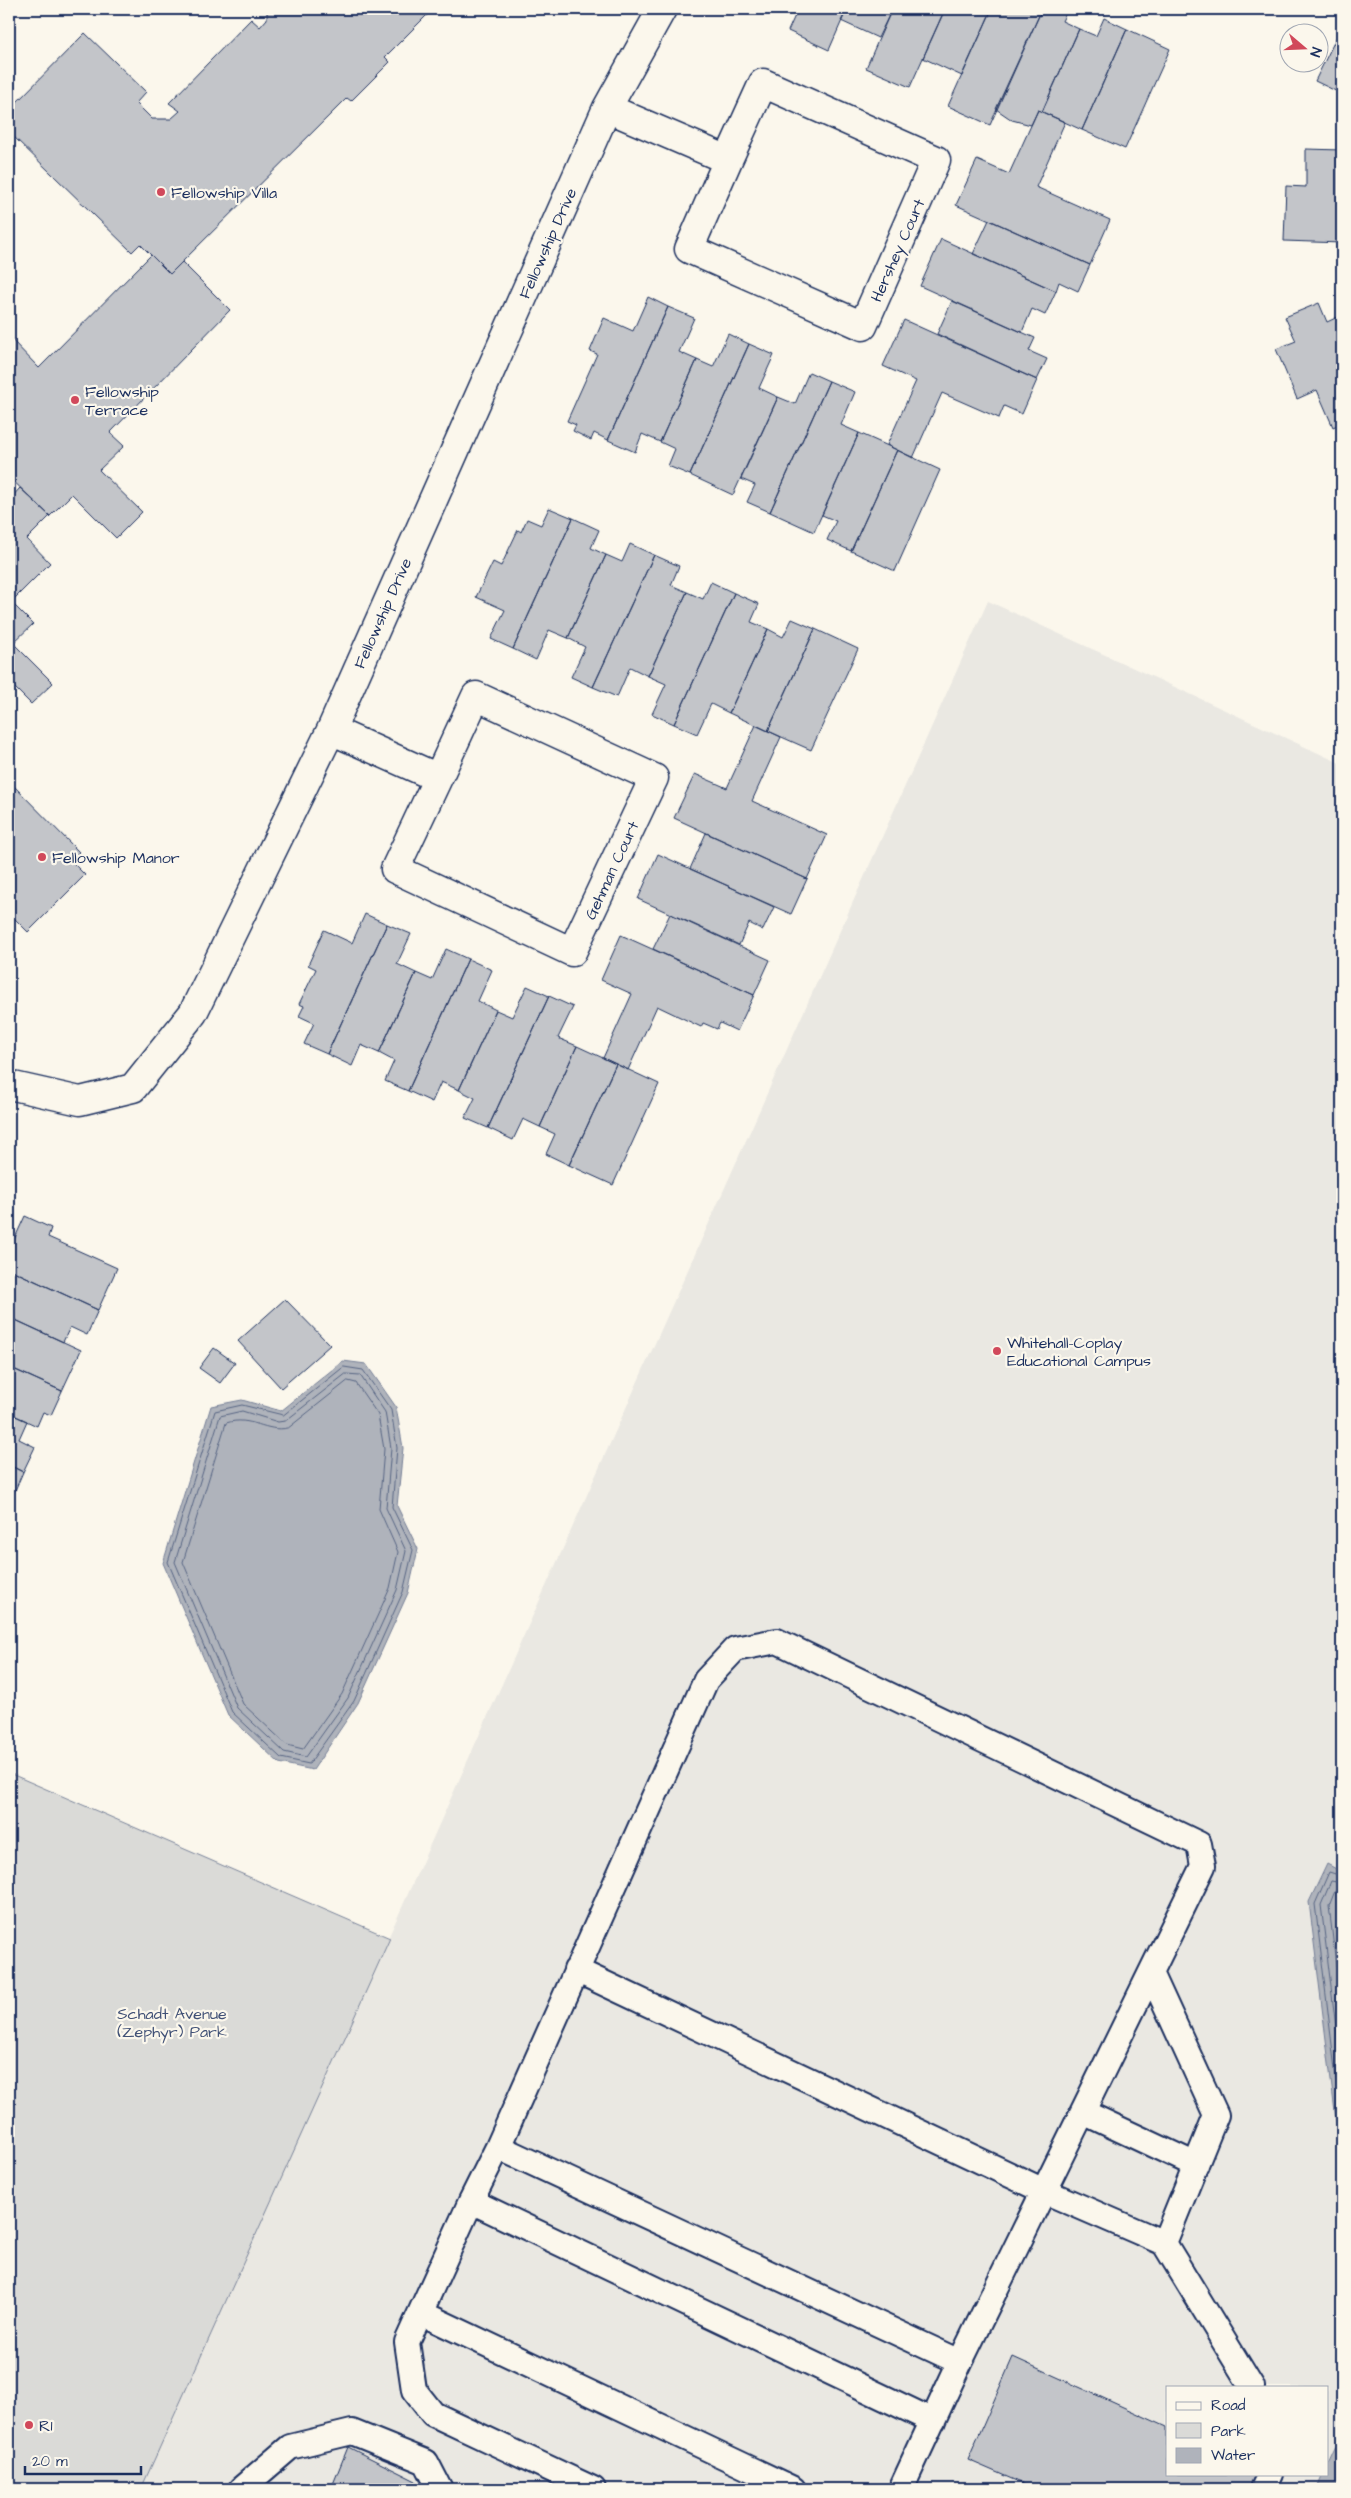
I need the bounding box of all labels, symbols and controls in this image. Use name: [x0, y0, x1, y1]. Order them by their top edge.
north arrow: [1278, 22, 1328, 72]
text: N: [1304, 44, 1326, 60]
place label: Fellowship Villa: [171, 182, 277, 204]
street label: Fellowship Drive: [514, 184, 582, 302]
marker: Fellowship Villa: [155, 186, 167, 198]
street label: Hershey Court: [865, 195, 932, 306]
place label: Fellowship Terrace: [85, 381, 159, 421]
marker: Fellowship Terrace: [69, 394, 81, 406]
street label: Fellowship Drive: [349, 554, 417, 672]
street label: Gehman Court: [579, 817, 645, 923]
place label: Fellowship Manor: [52, 847, 180, 869]
marker: Fellowship Manor: [36, 851, 48, 863]
place label: Whitehall-Coplay Educational Campus: [1007, 1332, 1151, 1372]
marker: Whitehall-Coplay Educational Campus: [991, 1345, 1003, 1357]
park label: Schadt Avenue (Zephyr) Park: [117, 2003, 227, 2044]
legend: [1166, 2386, 1328, 2476]
text: Road: [1211, 2395, 1246, 2416]
place label: R1: [39, 2415, 52, 2437]
marker: R1: [23, 2419, 35, 2431]
text: Park: [1211, 2421, 1246, 2442]
scale bar: [25, 2443, 141, 2475]
text: Water: [1211, 2445, 1255, 2466]
text: 20 m: [32, 2451, 68, 2472]

